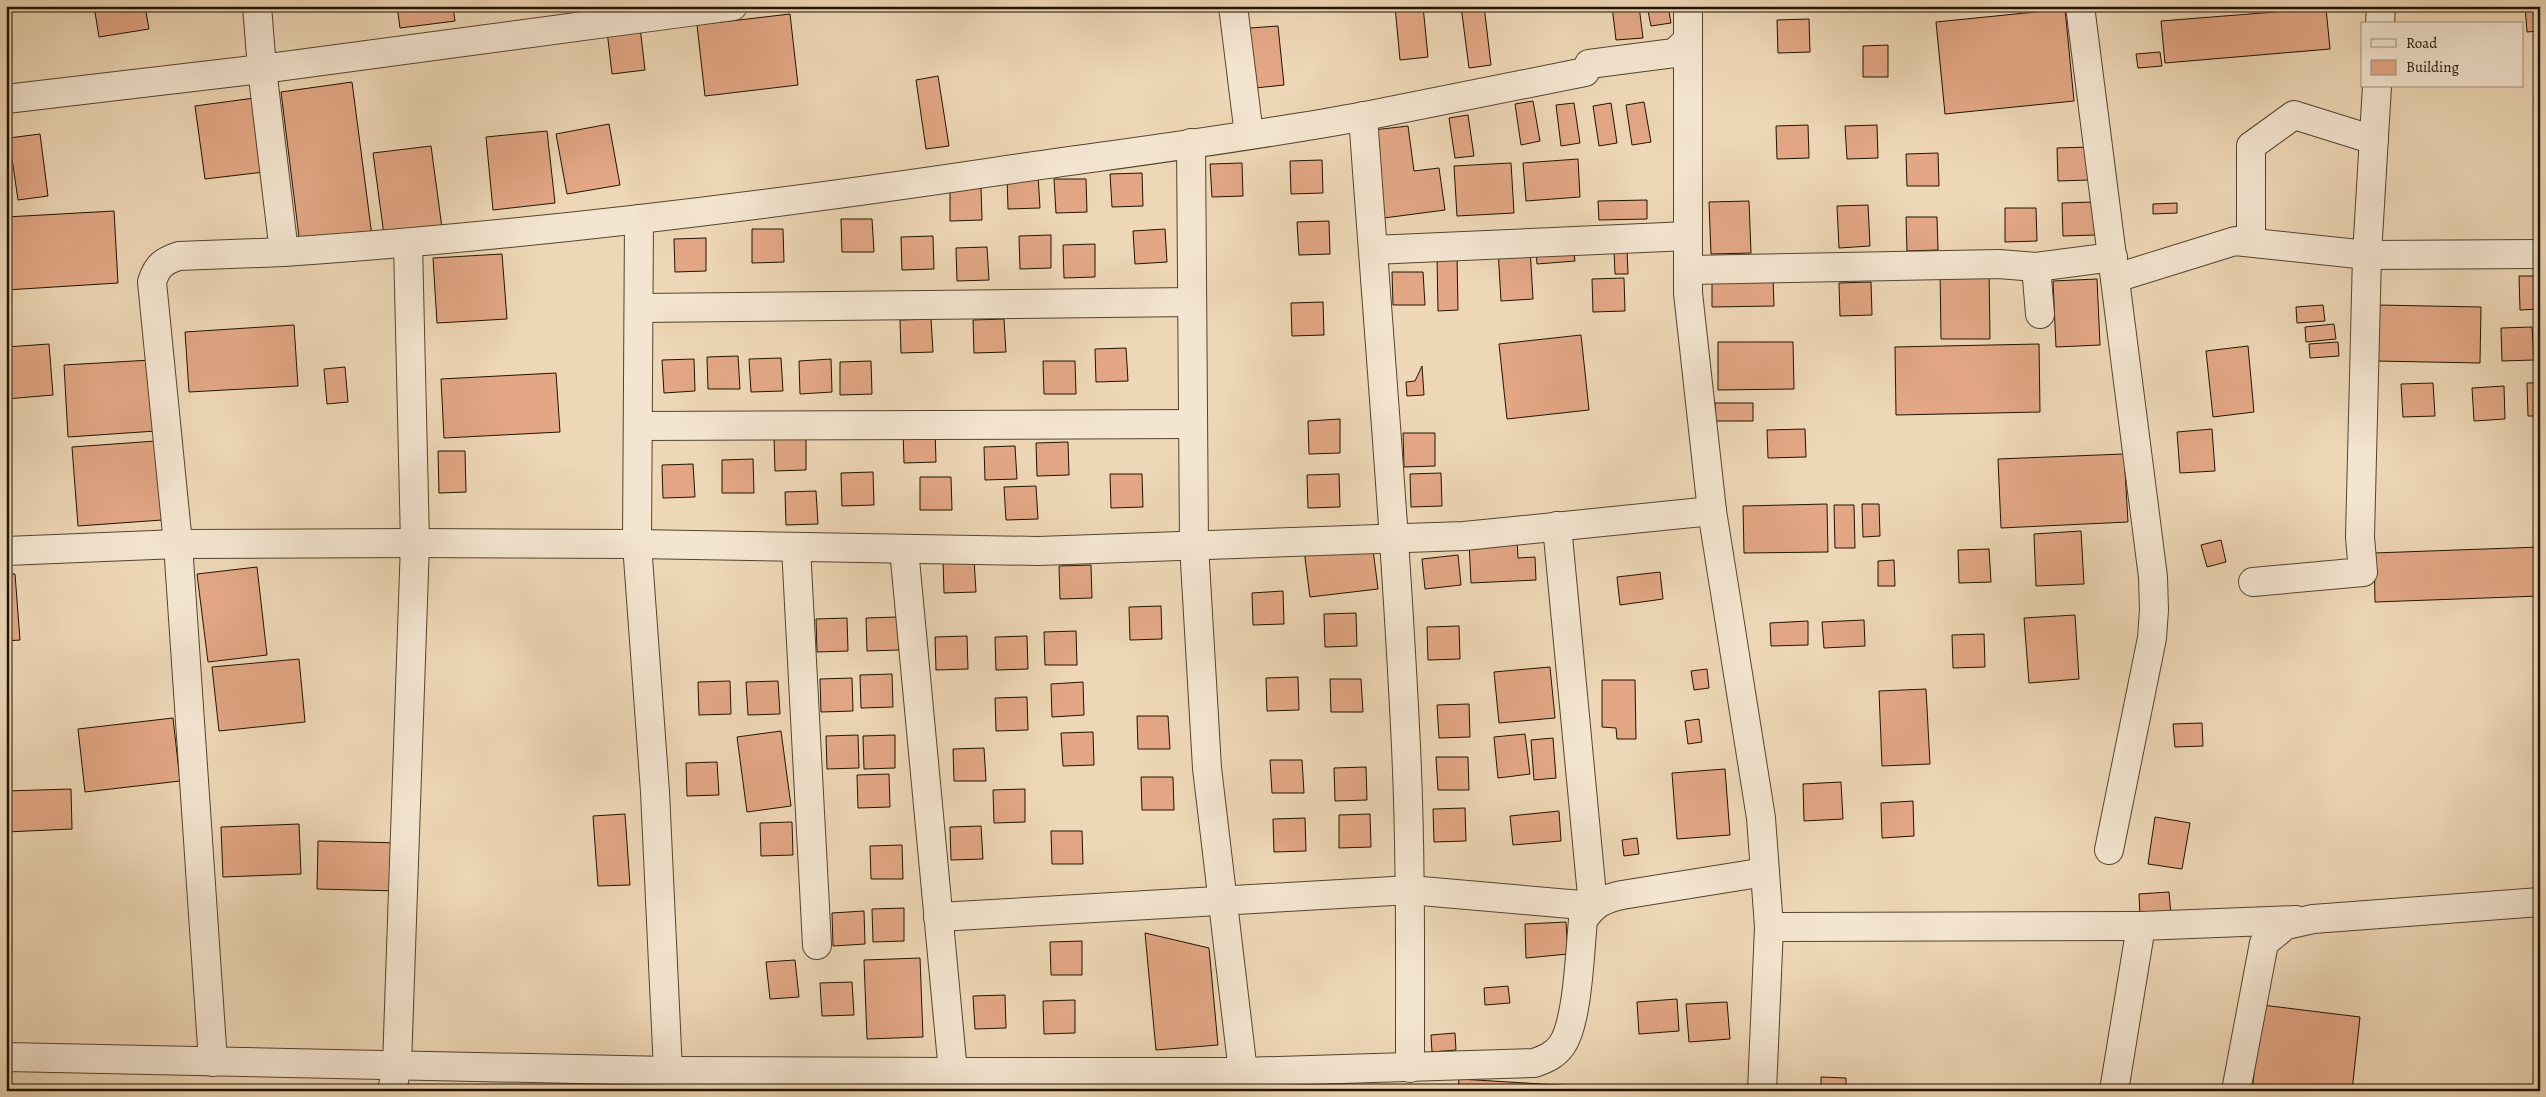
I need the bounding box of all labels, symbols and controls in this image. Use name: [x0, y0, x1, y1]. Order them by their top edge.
legend: [2361, 22, 2524, 88]
text: Road: [2406, 33, 2438, 53]
text: Building: [2406, 57, 2459, 77]

